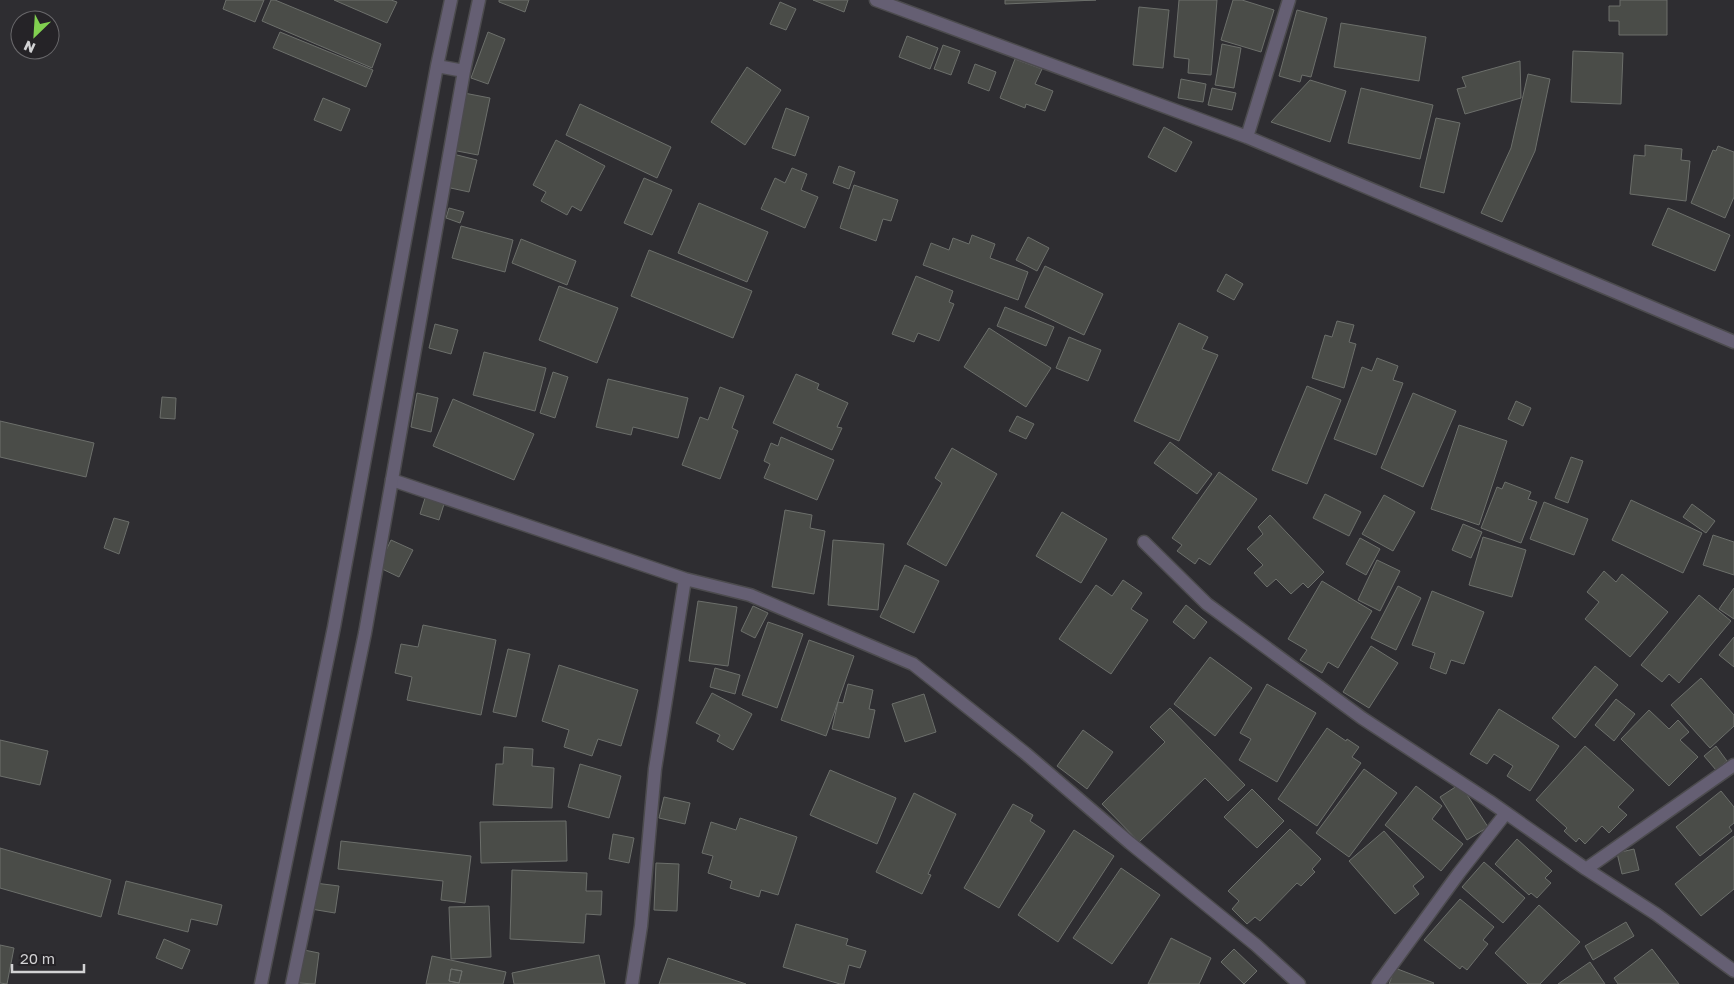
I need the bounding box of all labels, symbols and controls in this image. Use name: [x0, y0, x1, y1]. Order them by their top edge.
north arrow: [10, 10, 60, 60]
text: N: [21, 37, 38, 57]
scale bar: [12, 942, 85, 974]
text: 20 m: [20, 949, 55, 967]

